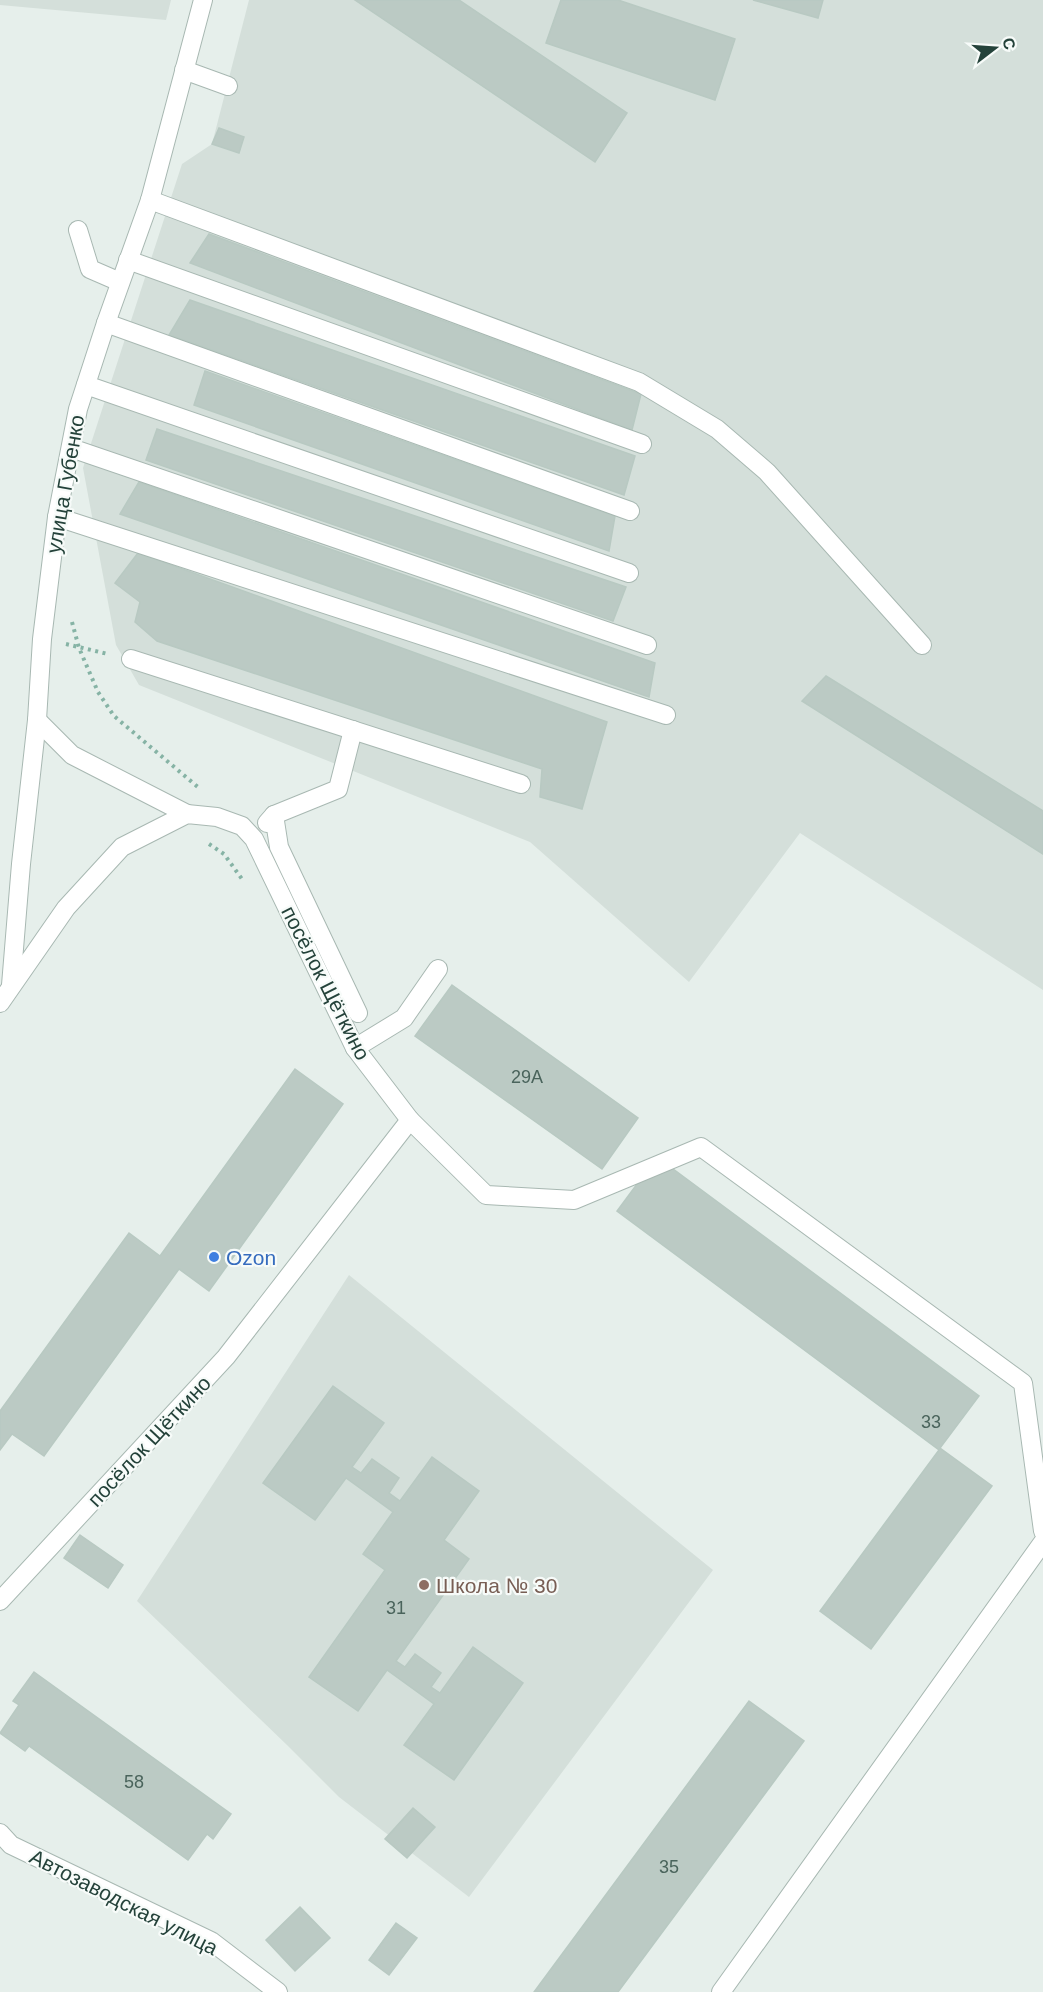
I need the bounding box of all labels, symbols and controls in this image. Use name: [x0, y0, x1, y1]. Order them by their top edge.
north arrow: [965, 18, 1025, 78]
text: С: [999, 36, 1019, 52]
street label: улица Губенко: [41, 413, 89, 555]
street label: посёлок Щёткино: [277, 902, 375, 1064]
house number: 29А: [511, 1067, 543, 1087]
place label: Ozon: [226, 1246, 276, 1269]
marker: Ozon: [207, 1250, 221, 1264]
street label: посёлок Щёткино: [83, 1371, 215, 1511]
house number: 33: [921, 1412, 941, 1432]
place label: Школа № 30: [436, 1574, 557, 1597]
marker: Школа № 30: [417, 1578, 431, 1592]
house number: 31: [386, 1598, 406, 1618]
house number: 58: [124, 1772, 144, 1792]
street label: Автозаводская улица: [26, 1845, 222, 1960]
house number: 35: [659, 1857, 679, 1877]

